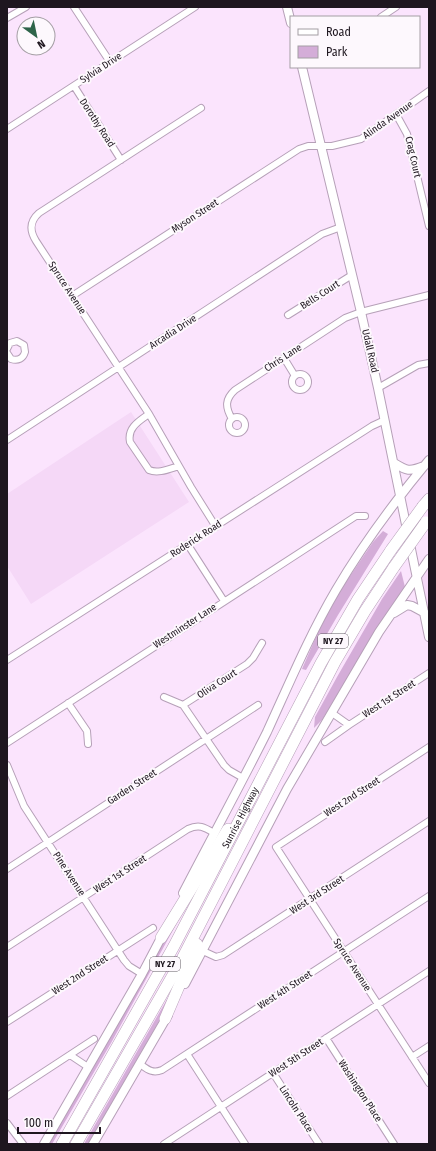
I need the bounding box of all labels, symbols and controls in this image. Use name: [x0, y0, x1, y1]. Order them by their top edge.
north arrow: [16, 16, 56, 56]
legend: [290, 16, 420, 68]
text: Road: [326, 25, 351, 39]
text: N: [35, 37, 47, 51]
text: Park: [326, 45, 348, 59]
street label: Sylvia Drive: [78, 50, 124, 86]
street label: Dorothy Road: [77, 96, 117, 150]
street label: Alinda Avenue: [361, 98, 415, 142]
street label: Crag Court: [402, 135, 424, 180]
street label: Myson Street: [169, 196, 221, 236]
street label: Spruce Avenue: [46, 259, 89, 317]
street label: Bells Court: [298, 277, 343, 312]
street label: Arcadia Drive: [147, 312, 199, 352]
street label: Udall Road: [359, 328, 381, 374]
street label: Chris Lane: [262, 341, 304, 375]
street label: Roderick Road: [168, 518, 224, 560]
street label: Westminster Lane: [151, 601, 219, 651]
road number: NY 27: [318, 634, 348, 648]
street label: Oliva Court: [195, 666, 240, 701]
street label: West 1st Street: [360, 677, 418, 721]
street label: Garden Street: [105, 766, 160, 807]
street label: West 2nd Street: [322, 774, 383, 820]
street label: Sunrise Highway: [220, 785, 262, 850]
street label: Pine Avenue: [50, 850, 88, 898]
street label: West 1st Street: [91, 852, 149, 896]
street label: West 3rd Street: [288, 873, 347, 917]
street label: Spruce Avenue: [331, 936, 374, 994]
street label: West 2nd Street: [50, 952, 111, 998]
road number: NY 27: [150, 957, 180, 971]
street label: West 4th Street: [256, 968, 315, 1012]
street label: West 5th Street: [267, 1036, 326, 1080]
street label: Washington Place: [335, 1058, 385, 1124]
street label: Lincoln Place: [276, 1083, 316, 1135]
scale bar: [18, 1109, 100, 1135]
text: 100 m: [24, 1116, 53, 1130]

